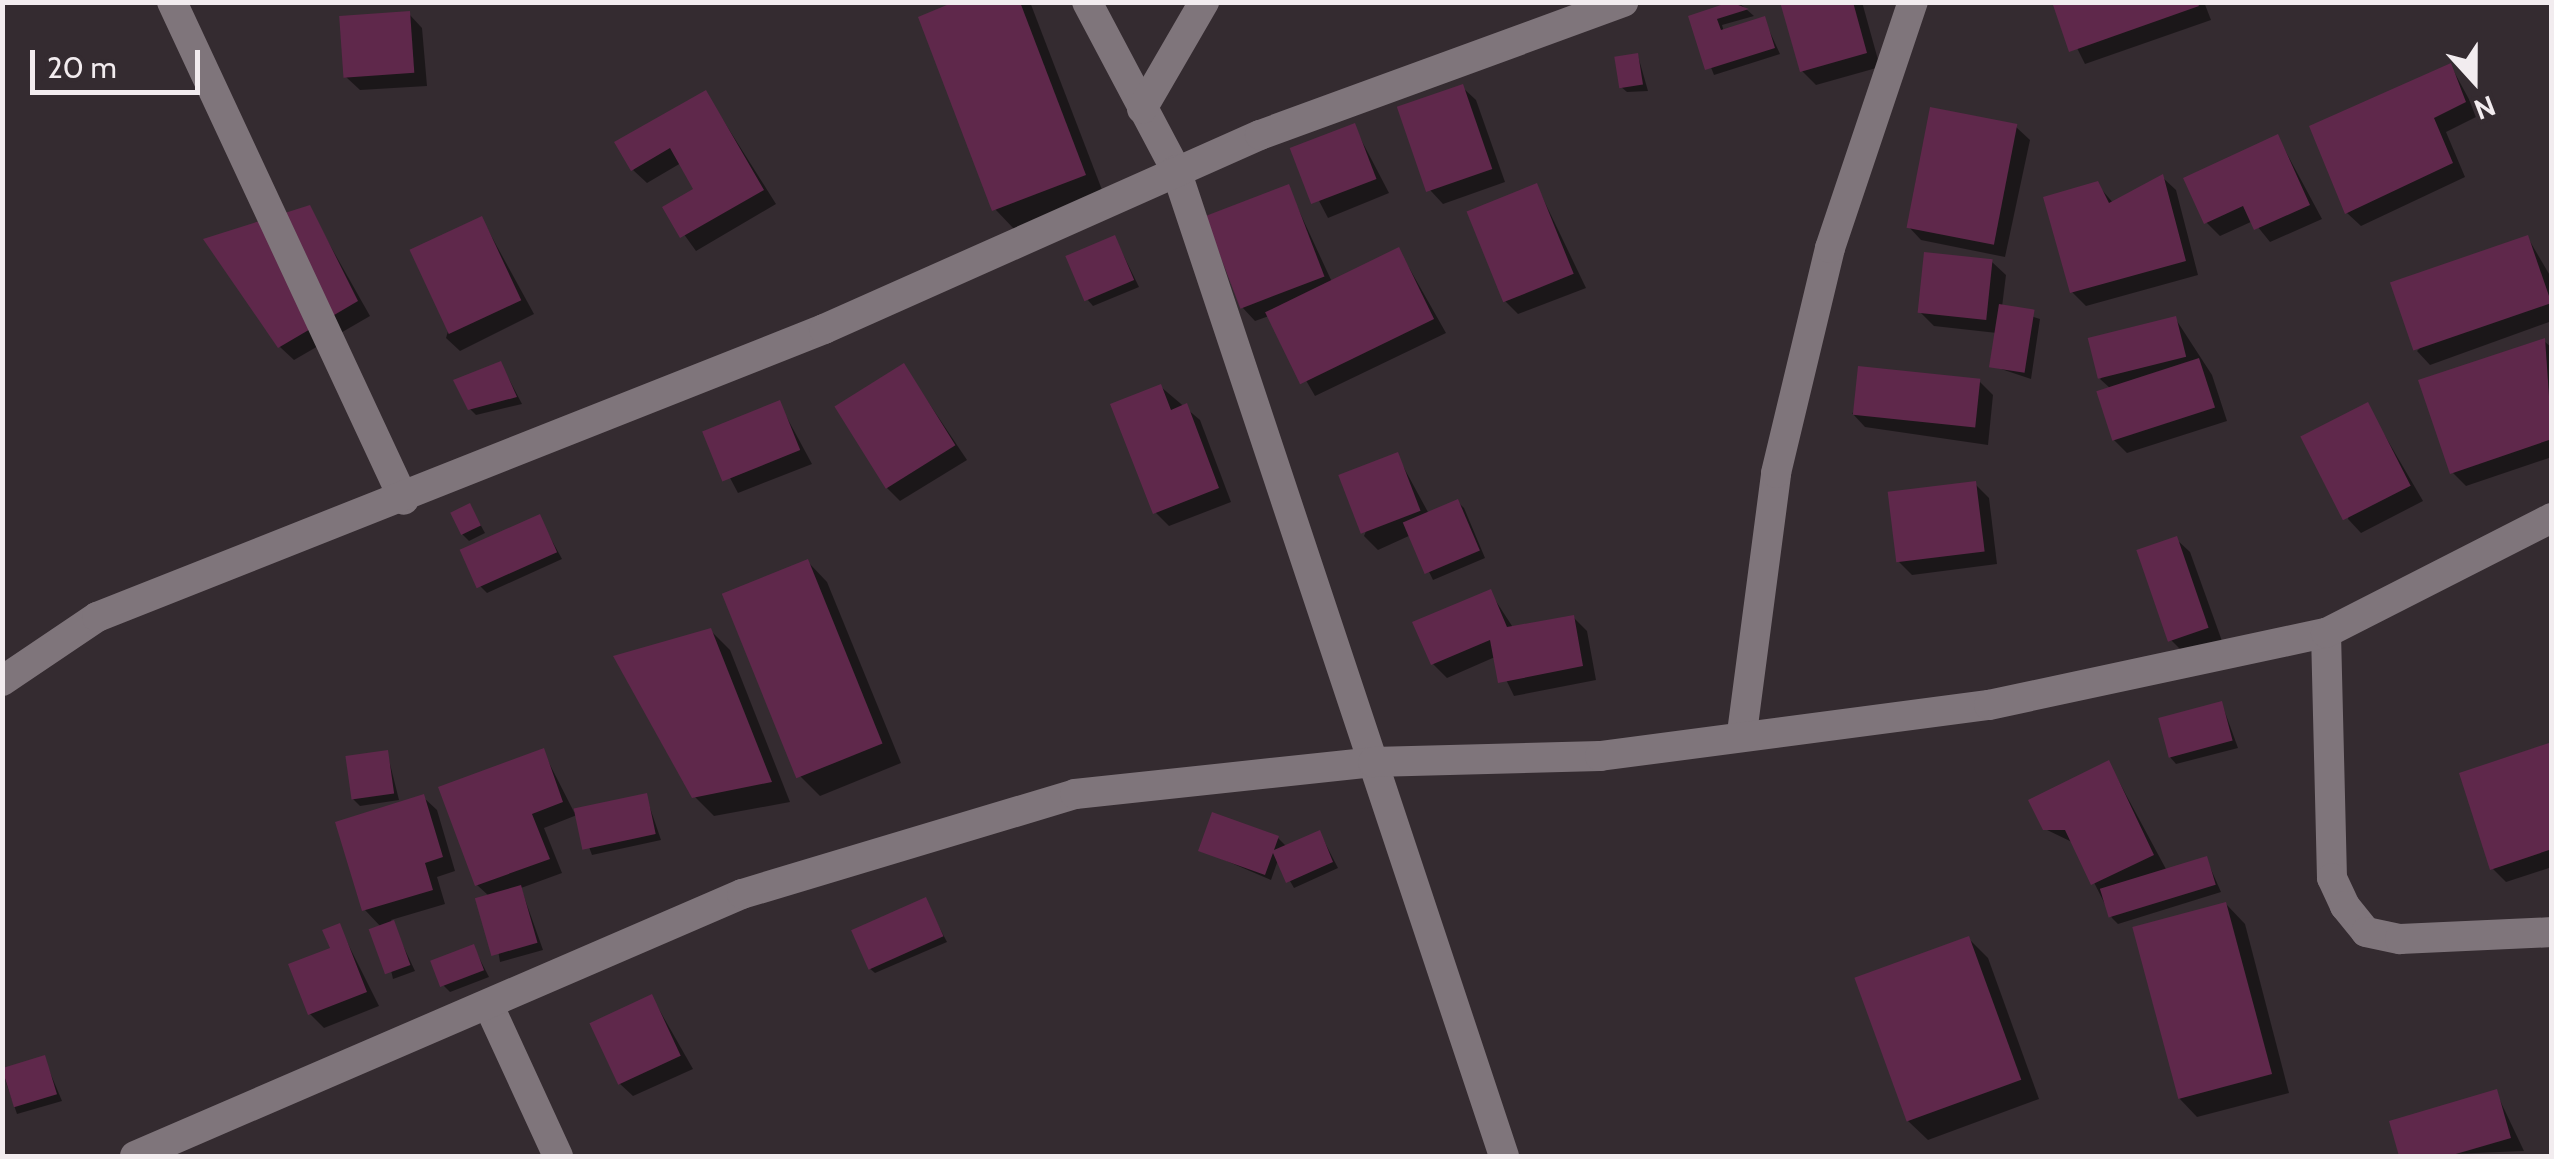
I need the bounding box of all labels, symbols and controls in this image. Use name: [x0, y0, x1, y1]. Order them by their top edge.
scale bar: [35, 30, 205, 92]
north arrow: [2424, 30, 2524, 130]
text: 20 m: [47, 49, 117, 86]
text: N: [2469, 89, 2500, 127]

